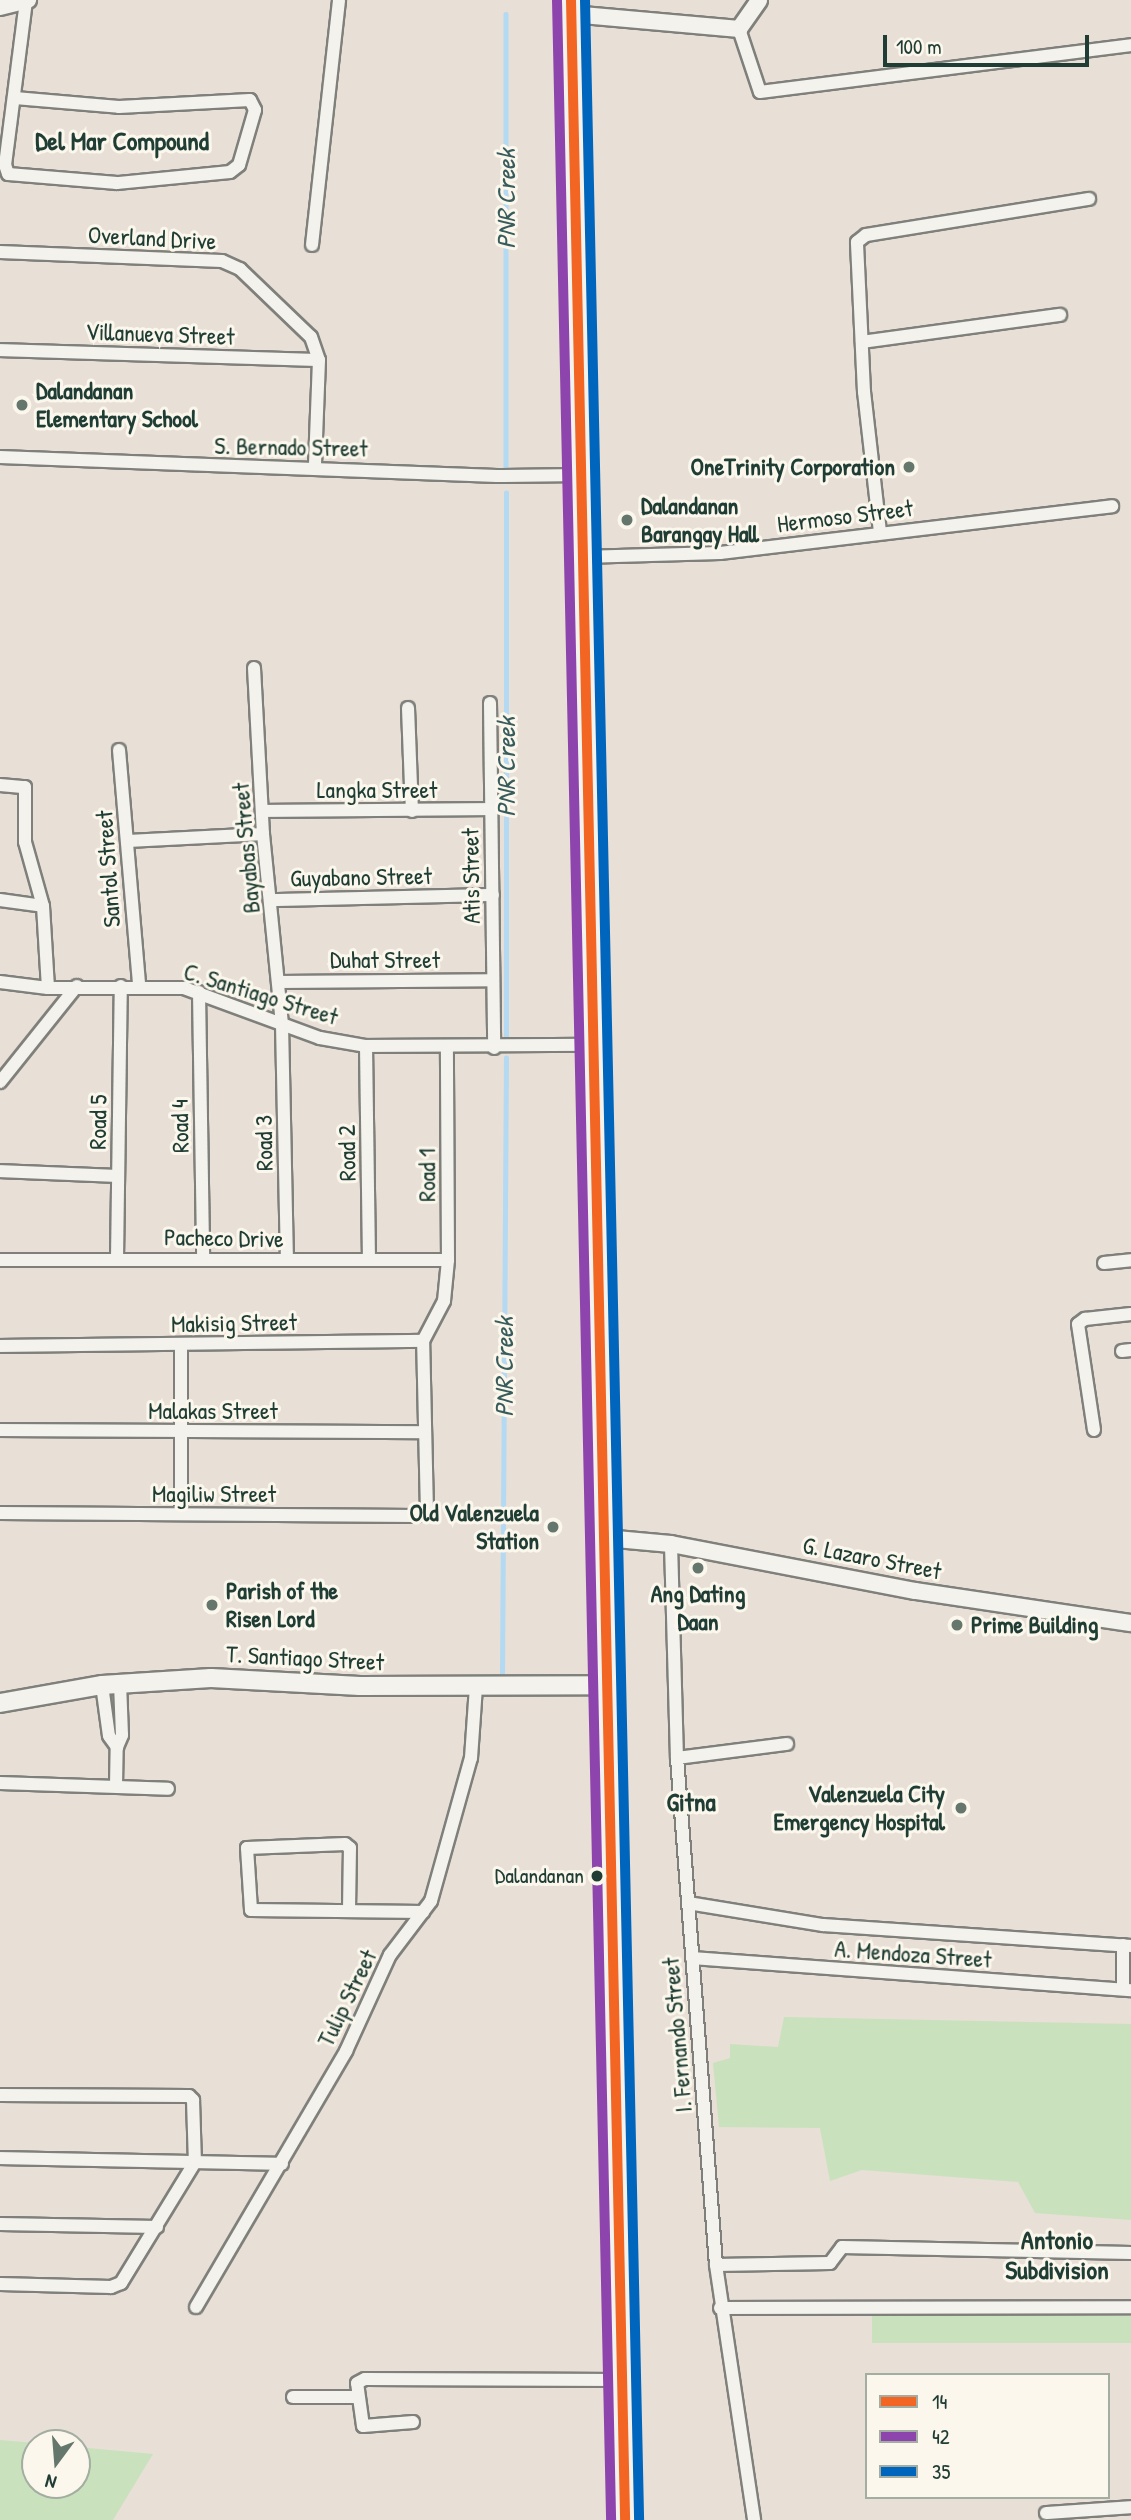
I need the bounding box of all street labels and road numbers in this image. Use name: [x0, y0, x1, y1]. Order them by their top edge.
street label: Overland Drive: [87, 220, 217, 256]
street label: Villanueva Street: [85, 317, 235, 351]
street label: S. Bernado Street: [214, 431, 368, 463]
street label: Hermoso Street: [776, 493, 914, 539]
street label: Langka Street: [317, 776, 437, 804]
street label: Bayabas Street: [226, 781, 266, 915]
street label: Santol Street: [90, 810, 126, 928]
street label: Atis Street: [456, 828, 486, 924]
street label: Guyabano Street: [290, 861, 432, 893]
street label: Duhat Street: [330, 946, 440, 974]
street label: C. Santiago Street: [180, 957, 342, 1031]
street label: Road 5: [83, 1094, 113, 1150]
street label: Road 4: [165, 1099, 195, 1153]
street label: Road 3: [249, 1115, 279, 1171]
street label: Road 2: [332, 1125, 362, 1181]
street label: Road 1: [413, 1148, 441, 1202]
street label: Pacheco Drive: [164, 1223, 284, 1253]
street label: Makisig Street: [171, 1308, 297, 1338]
street label: Malakas Street: [148, 1397, 278, 1425]
street label: Magiliw Street: [152, 1480, 276, 1508]
street label: G. Lazaro Street: [800, 1530, 944, 1586]
street label: T. Santiago Street: [225, 1639, 385, 1677]
street label: A. Mendoza Street: [834, 1934, 992, 1974]
street label: Tulip Street: [311, 1945, 383, 2051]
street label: I. Fernando Street: [656, 1956, 698, 2114]

